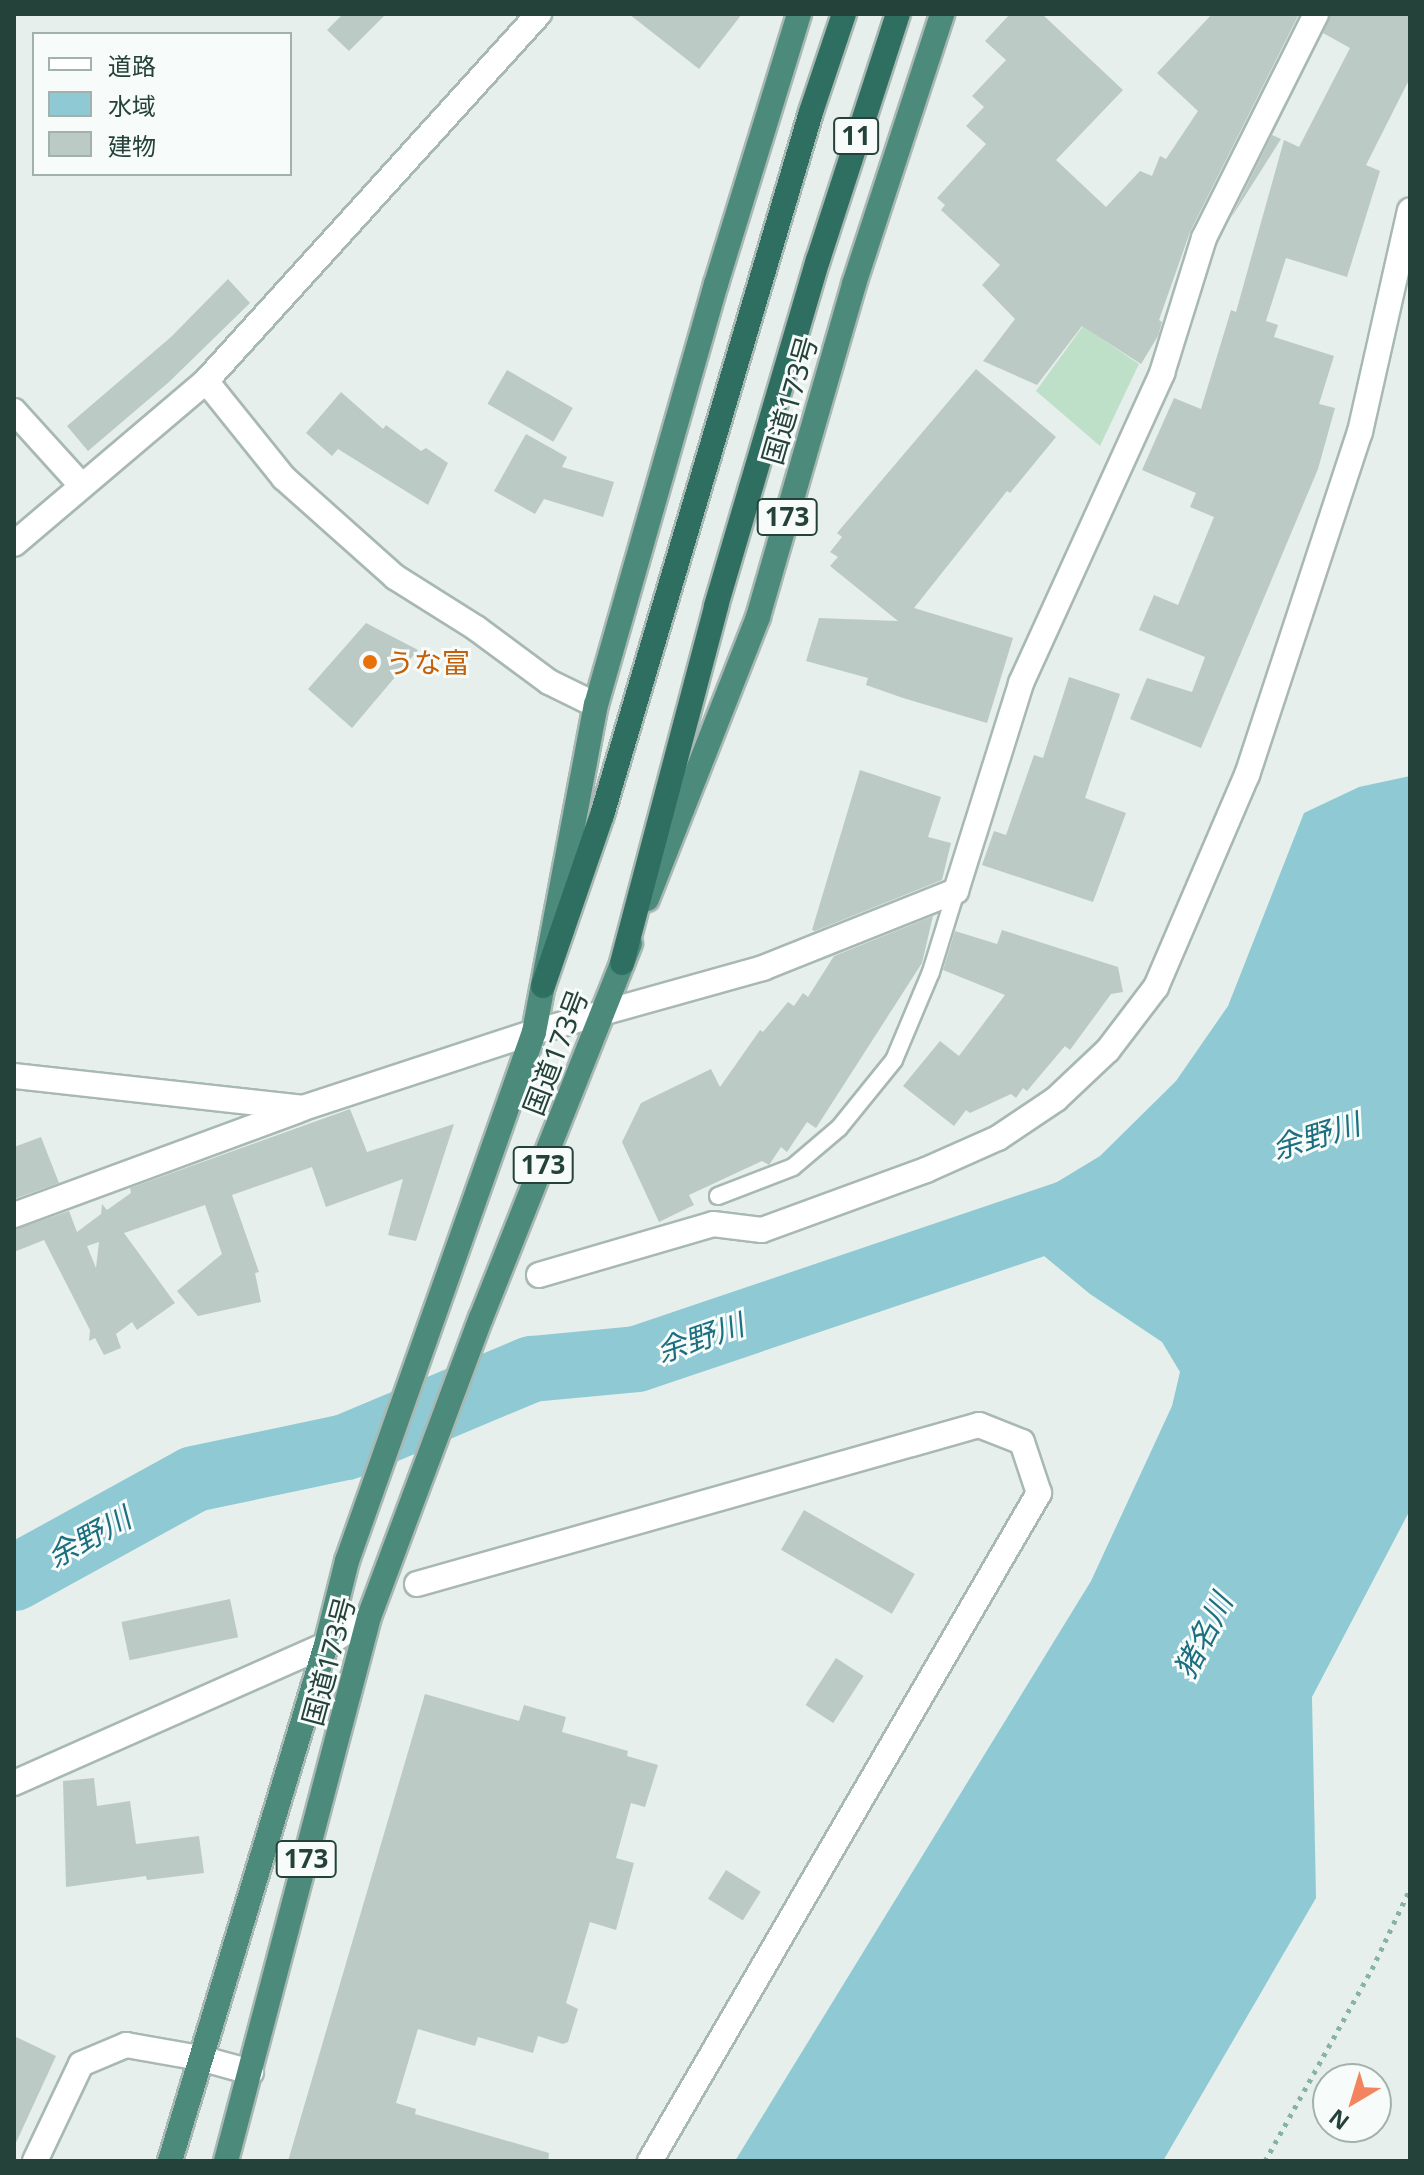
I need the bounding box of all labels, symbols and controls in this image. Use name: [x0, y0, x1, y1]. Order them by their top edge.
legend: [32, 32, 292, 176]
text: 道路: [108, 49, 156, 82]
text: 水域: [108, 89, 156, 122]
road number: 11: [832, 114, 880, 158]
text: 建物: [108, 129, 156, 162]
street label: 国道173号: [755, 332, 823, 468]
road number: 173: [755, 495, 819, 539]
place label: うな富: [386, 645, 470, 679]
marker: うな富: [361, 653, 379, 671]
street label: 国道173号: [516, 984, 594, 1120]
water label: 余野川: [1268, 1106, 1364, 1166]
road number: 173: [511, 1143, 575, 1187]
water label: 余野川: [652, 1306, 748, 1370]
water label: 余野川: [41, 1499, 137, 1575]
water label: 猪名川: [1167, 1588, 1239, 1684]
street label: 国道173号: [295, 1593, 361, 1729]
road number: 173: [274, 1837, 338, 1881]
north arrow: [1312, 2063, 1392, 2143]
text: N: [1322, 2103, 1355, 2138]

